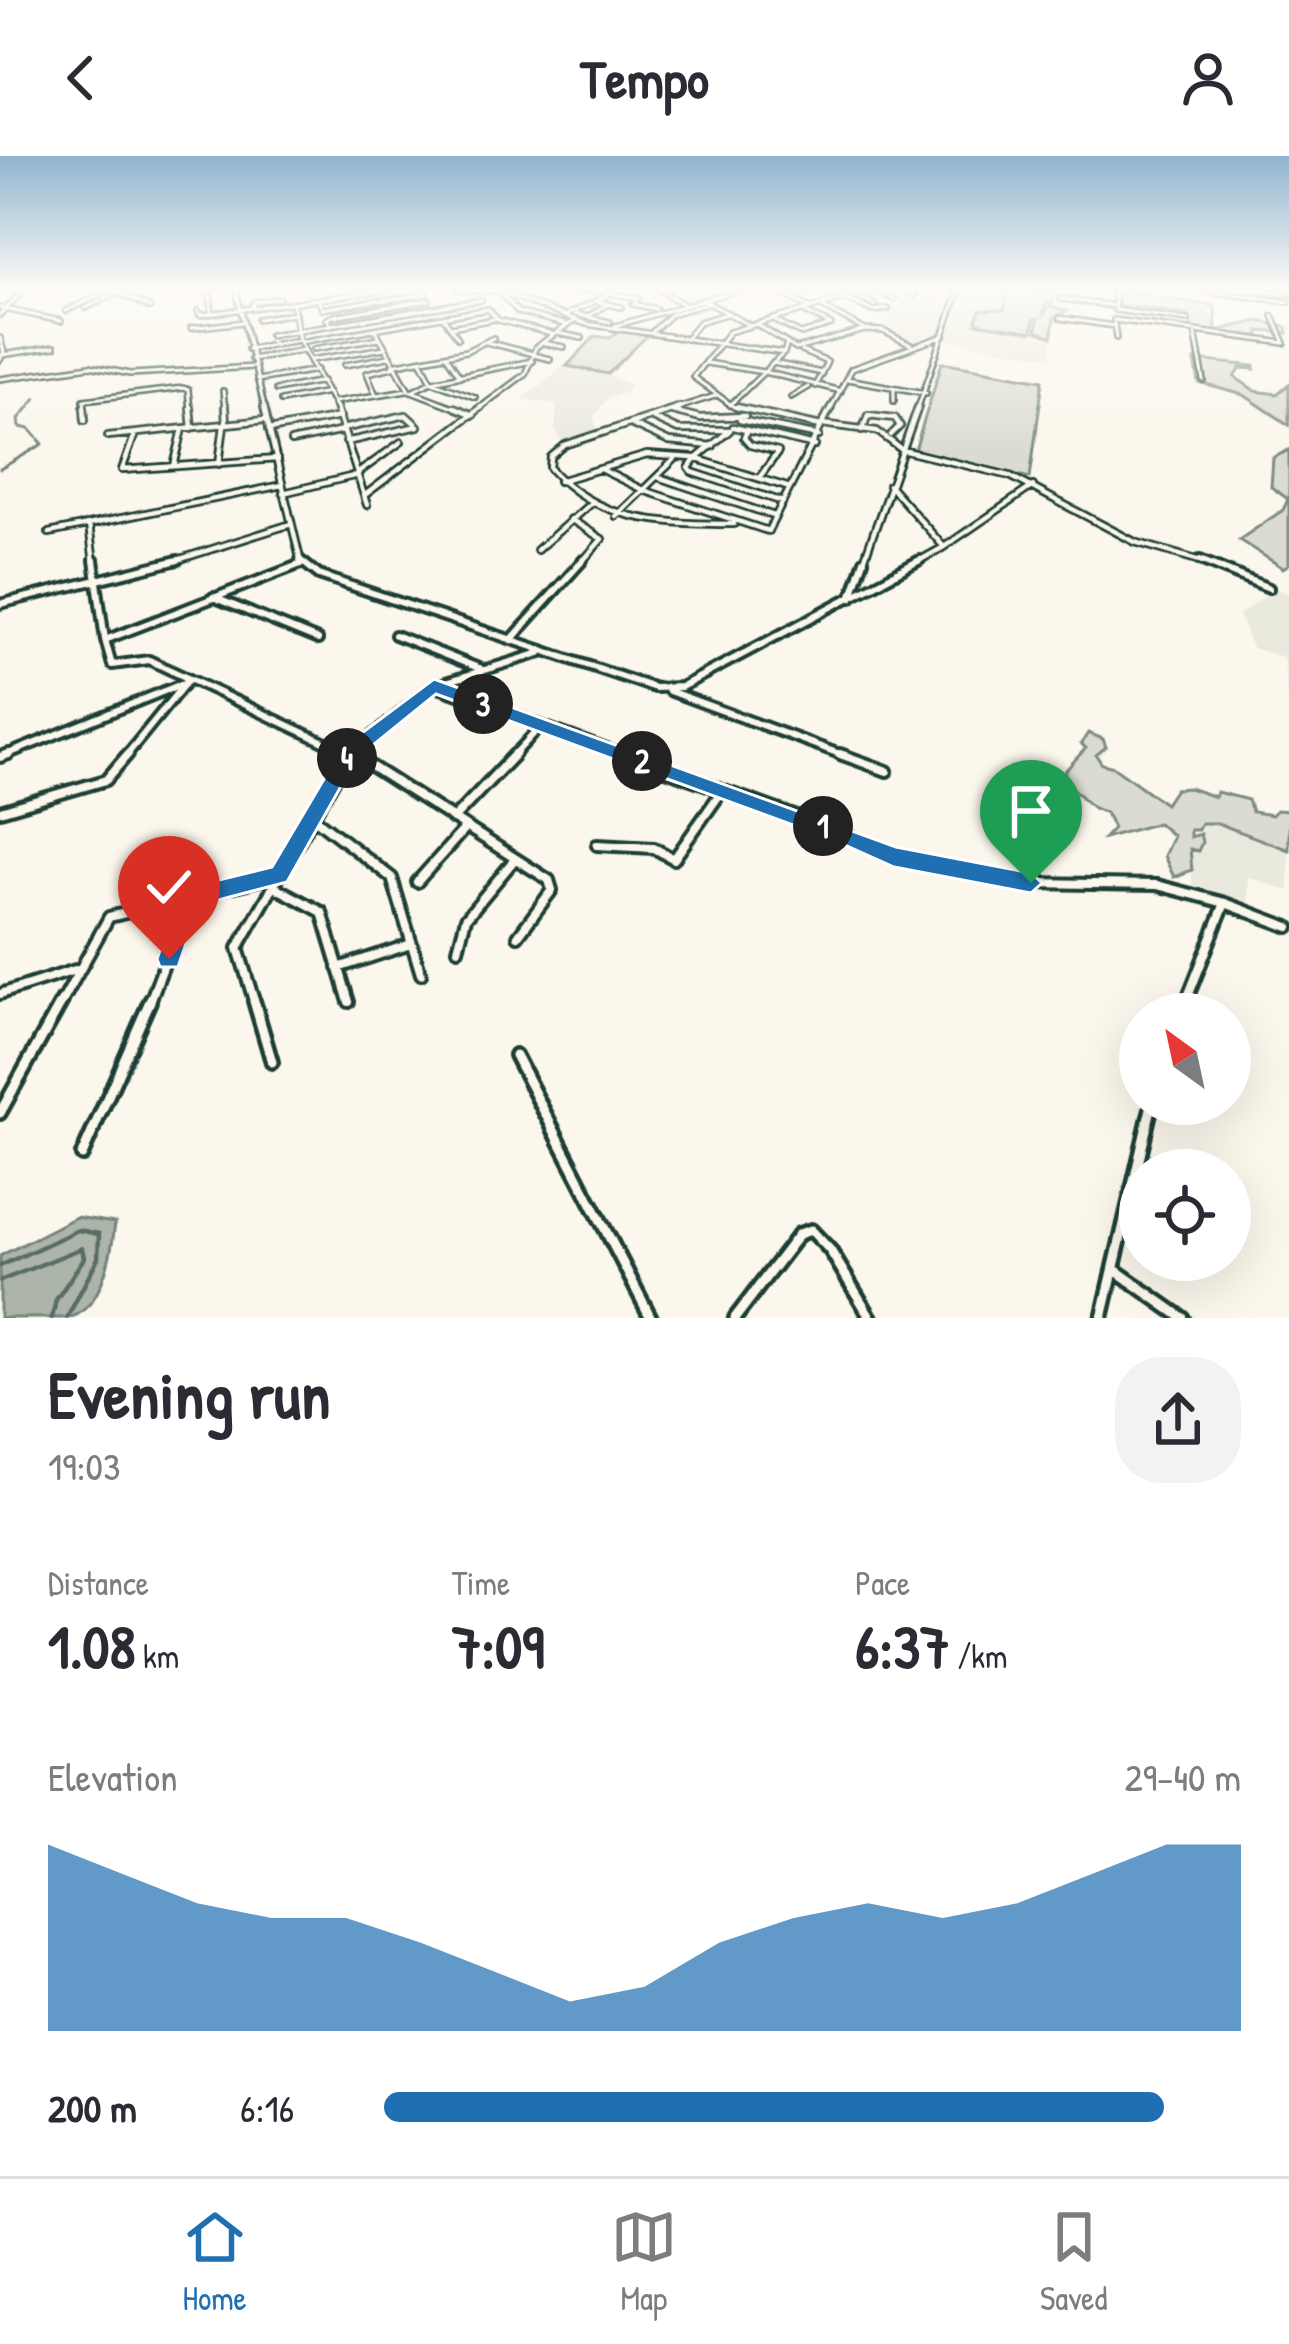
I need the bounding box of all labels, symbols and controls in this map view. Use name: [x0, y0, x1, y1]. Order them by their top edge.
text: Tempo: [580, 42, 709, 115]
icon: back: [48, 45, 114, 111]
icon: person: [1175, 45, 1241, 111]
pin: 3: [453, 674, 513, 734]
text: 3: [476, 682, 490, 726]
pin: 4: [317, 728, 377, 788]
pin: 2: [612, 731, 672, 791]
text: 4: [341, 736, 353, 780]
text: 2: [634, 739, 650, 783]
pin: [980, 760, 1082, 883]
icon: arrive: [998, 778, 1064, 844]
pin: 1: [793, 796, 853, 856]
text: 1: [817, 804, 829, 848]
pin: [118, 836, 220, 959]
icon: check: [136, 854, 202, 920]
north arrow: [1119, 993, 1251, 1125]
map controls: [1119, 993, 1251, 1281]
button: locate: [1119, 1149, 1251, 1281]
text: Evening run: [48, 1349, 330, 1439]
button: share: [1115, 1357, 1241, 1483]
text: 19:03: [48, 1439, 120, 1492]
text: Distance: [48, 1561, 149, 1605]
text: Time: [452, 1561, 510, 1605]
text: Pace: [855, 1561, 910, 1605]
text: 1.08: [48, 1605, 135, 1687]
text: 7:09: [452, 1605, 544, 1687]
text: 6:37: [855, 1605, 950, 1687]
text: km: [135, 1634, 179, 1678]
text: /km: [950, 1634, 1007, 1678]
text: Elevation: [48, 1750, 178, 1803]
text: 29–40 m: [1124, 1750, 1241, 1803]
text: 200 m: [48, 2081, 137, 2134]
text: 6:16: [240, 2081, 294, 2134]
tab: Home: [182, 2204, 248, 2320]
tab: Map: [611, 2204, 677, 2320]
tab: Saved: [1040, 2204, 1107, 2320]

